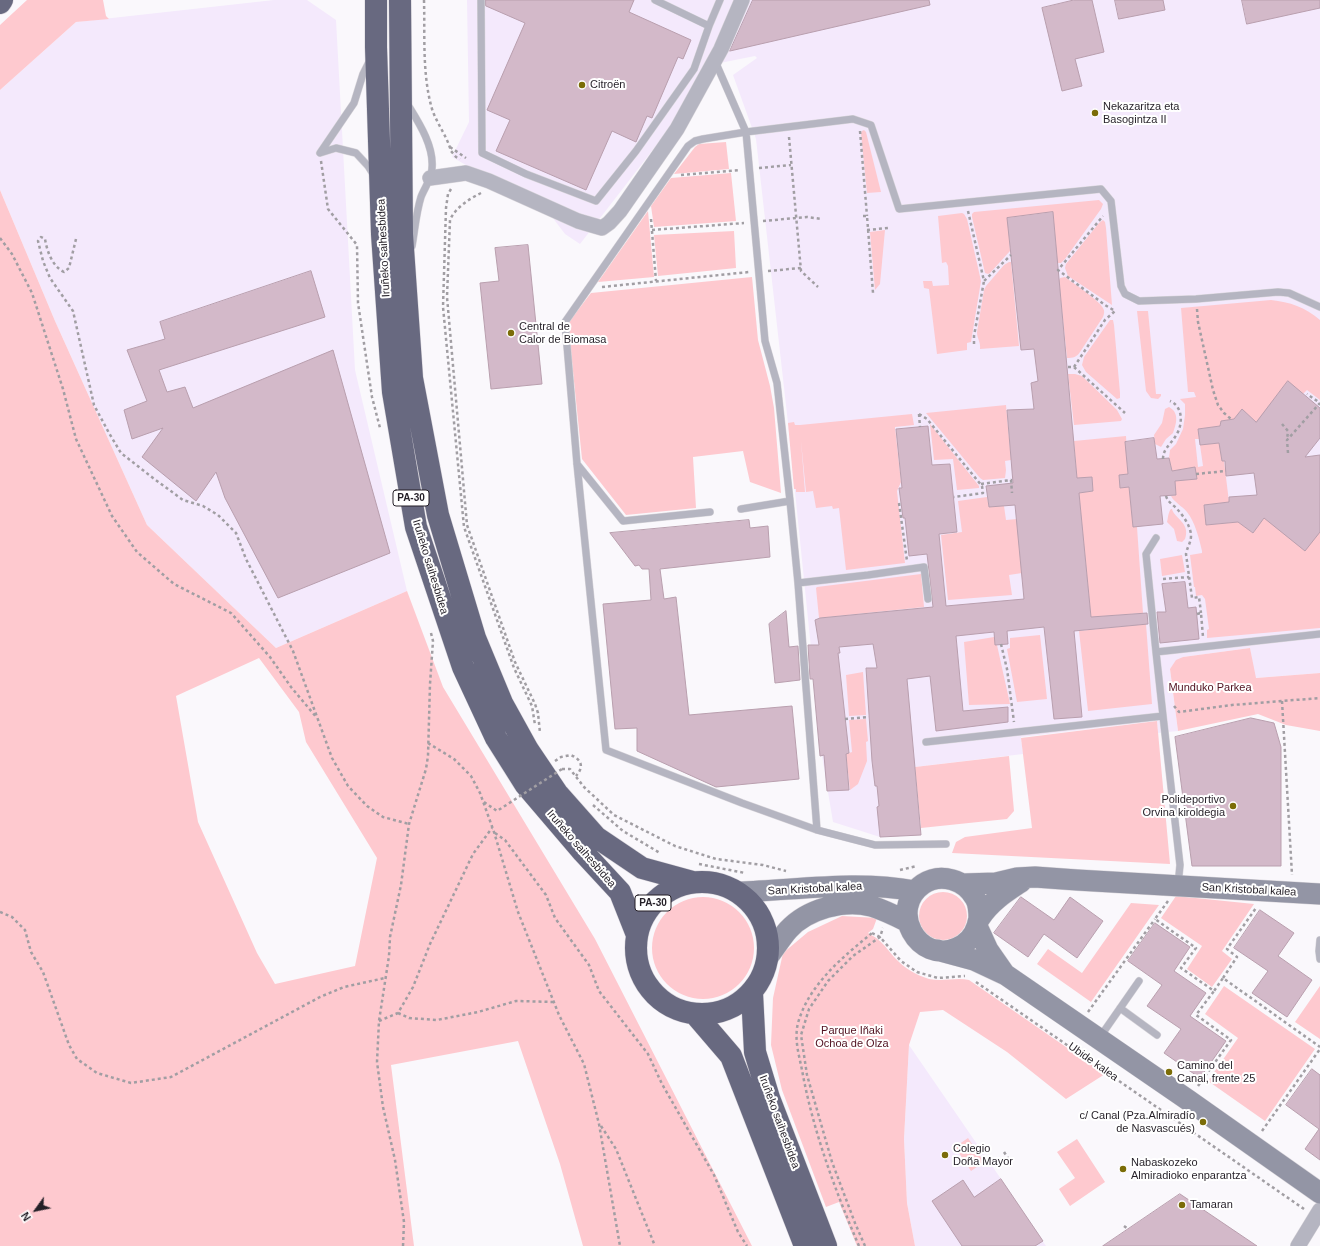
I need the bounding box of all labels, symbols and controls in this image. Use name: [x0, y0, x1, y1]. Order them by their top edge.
place label: Citroën: [590, 78, 625, 92]
marker: Citroën: [577, 80, 587, 90]
place label: Nekazaritza eta Basogintza II: [1103, 100, 1179, 126]
marker: Nekazaritza eta Basogintza II: [1090, 108, 1100, 118]
street label: Iruñeko saihesbidea: [375, 198, 393, 298]
place label: Central de Calor de Biomasa: [519, 320, 606, 346]
marker: Central de Calor de Biomasa: [506, 328, 516, 338]
road number: PA-30: [393, 490, 429, 506]
street label: Iruñeko saihesbidea: [409, 518, 451, 616]
park label: Munduko Parkea: [1168, 681, 1252, 695]
place label: Polideportivo Orvina kiroldegia: [1142, 793, 1225, 819]
marker: Polideportivo Orvina kiroldegia: [1228, 801, 1238, 811]
street label: Iruñeko saihesbidea: [544, 808, 618, 890]
street label: San Kristobal kalea: [767, 880, 863, 898]
street label: San Kristobal kalea: [1201, 881, 1297, 899]
road number: PA-30: [635, 895, 671, 911]
park label: Parque Iñaki Ochoa de Olza: [815, 1024, 889, 1050]
street label: Ubide kalea: [1065, 1040, 1121, 1084]
place label: Camino del Canal, frente 25: [1177, 1059, 1255, 1085]
marker: Camino del Canal, frente 25: [1164, 1067, 1174, 1077]
street label: Iruñeko saihesbidea: [756, 1073, 802, 1171]
place label: c/ Canal (Pza.Almiradío de Nasvascués): [1079, 1109, 1195, 1135]
marker: c/ Canal (Pza.Almiradío de Nasvascués): [1198, 1117, 1208, 1127]
place label: Colegio Doña Mayor: [953, 1142, 1013, 1168]
marker: Colegio Doña Mayor: [940, 1150, 950, 1160]
place label: Nabaskozeko Almiradioko enparantza: [1131, 1156, 1247, 1182]
marker: Nabaskozeko Almiradioko enparantza: [1118, 1164, 1128, 1174]
north arrow: [16, 1190, 56, 1230]
place label: Tamaran: [1190, 1198, 1233, 1212]
marker: Tamaran: [1177, 1200, 1187, 1210]
text: N: [19, 1210, 33, 1223]

